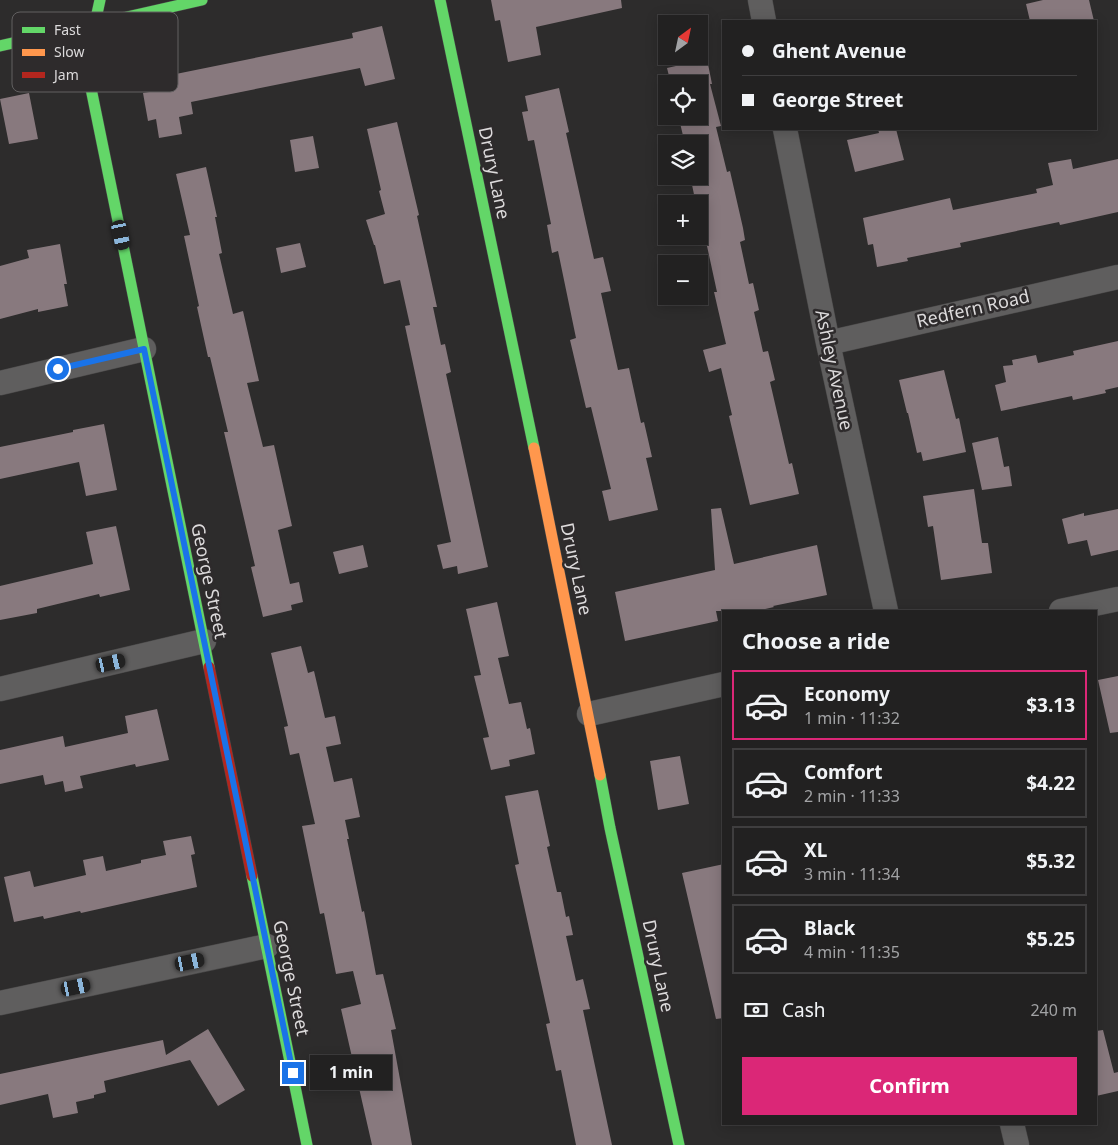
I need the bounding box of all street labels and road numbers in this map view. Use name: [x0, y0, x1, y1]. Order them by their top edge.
street label: Drury Lane: [473, 124, 516, 221]
street label: Redfern Road: [914, 283, 1032, 333]
street label: Ashley Avenue: [810, 307, 859, 432]
street label: Drury Lane: [555, 520, 598, 617]
street label: George Street: [186, 521, 234, 641]
street label: Drury Lane: [637, 917, 680, 1014]
street label: George Street: [268, 918, 316, 1038]

